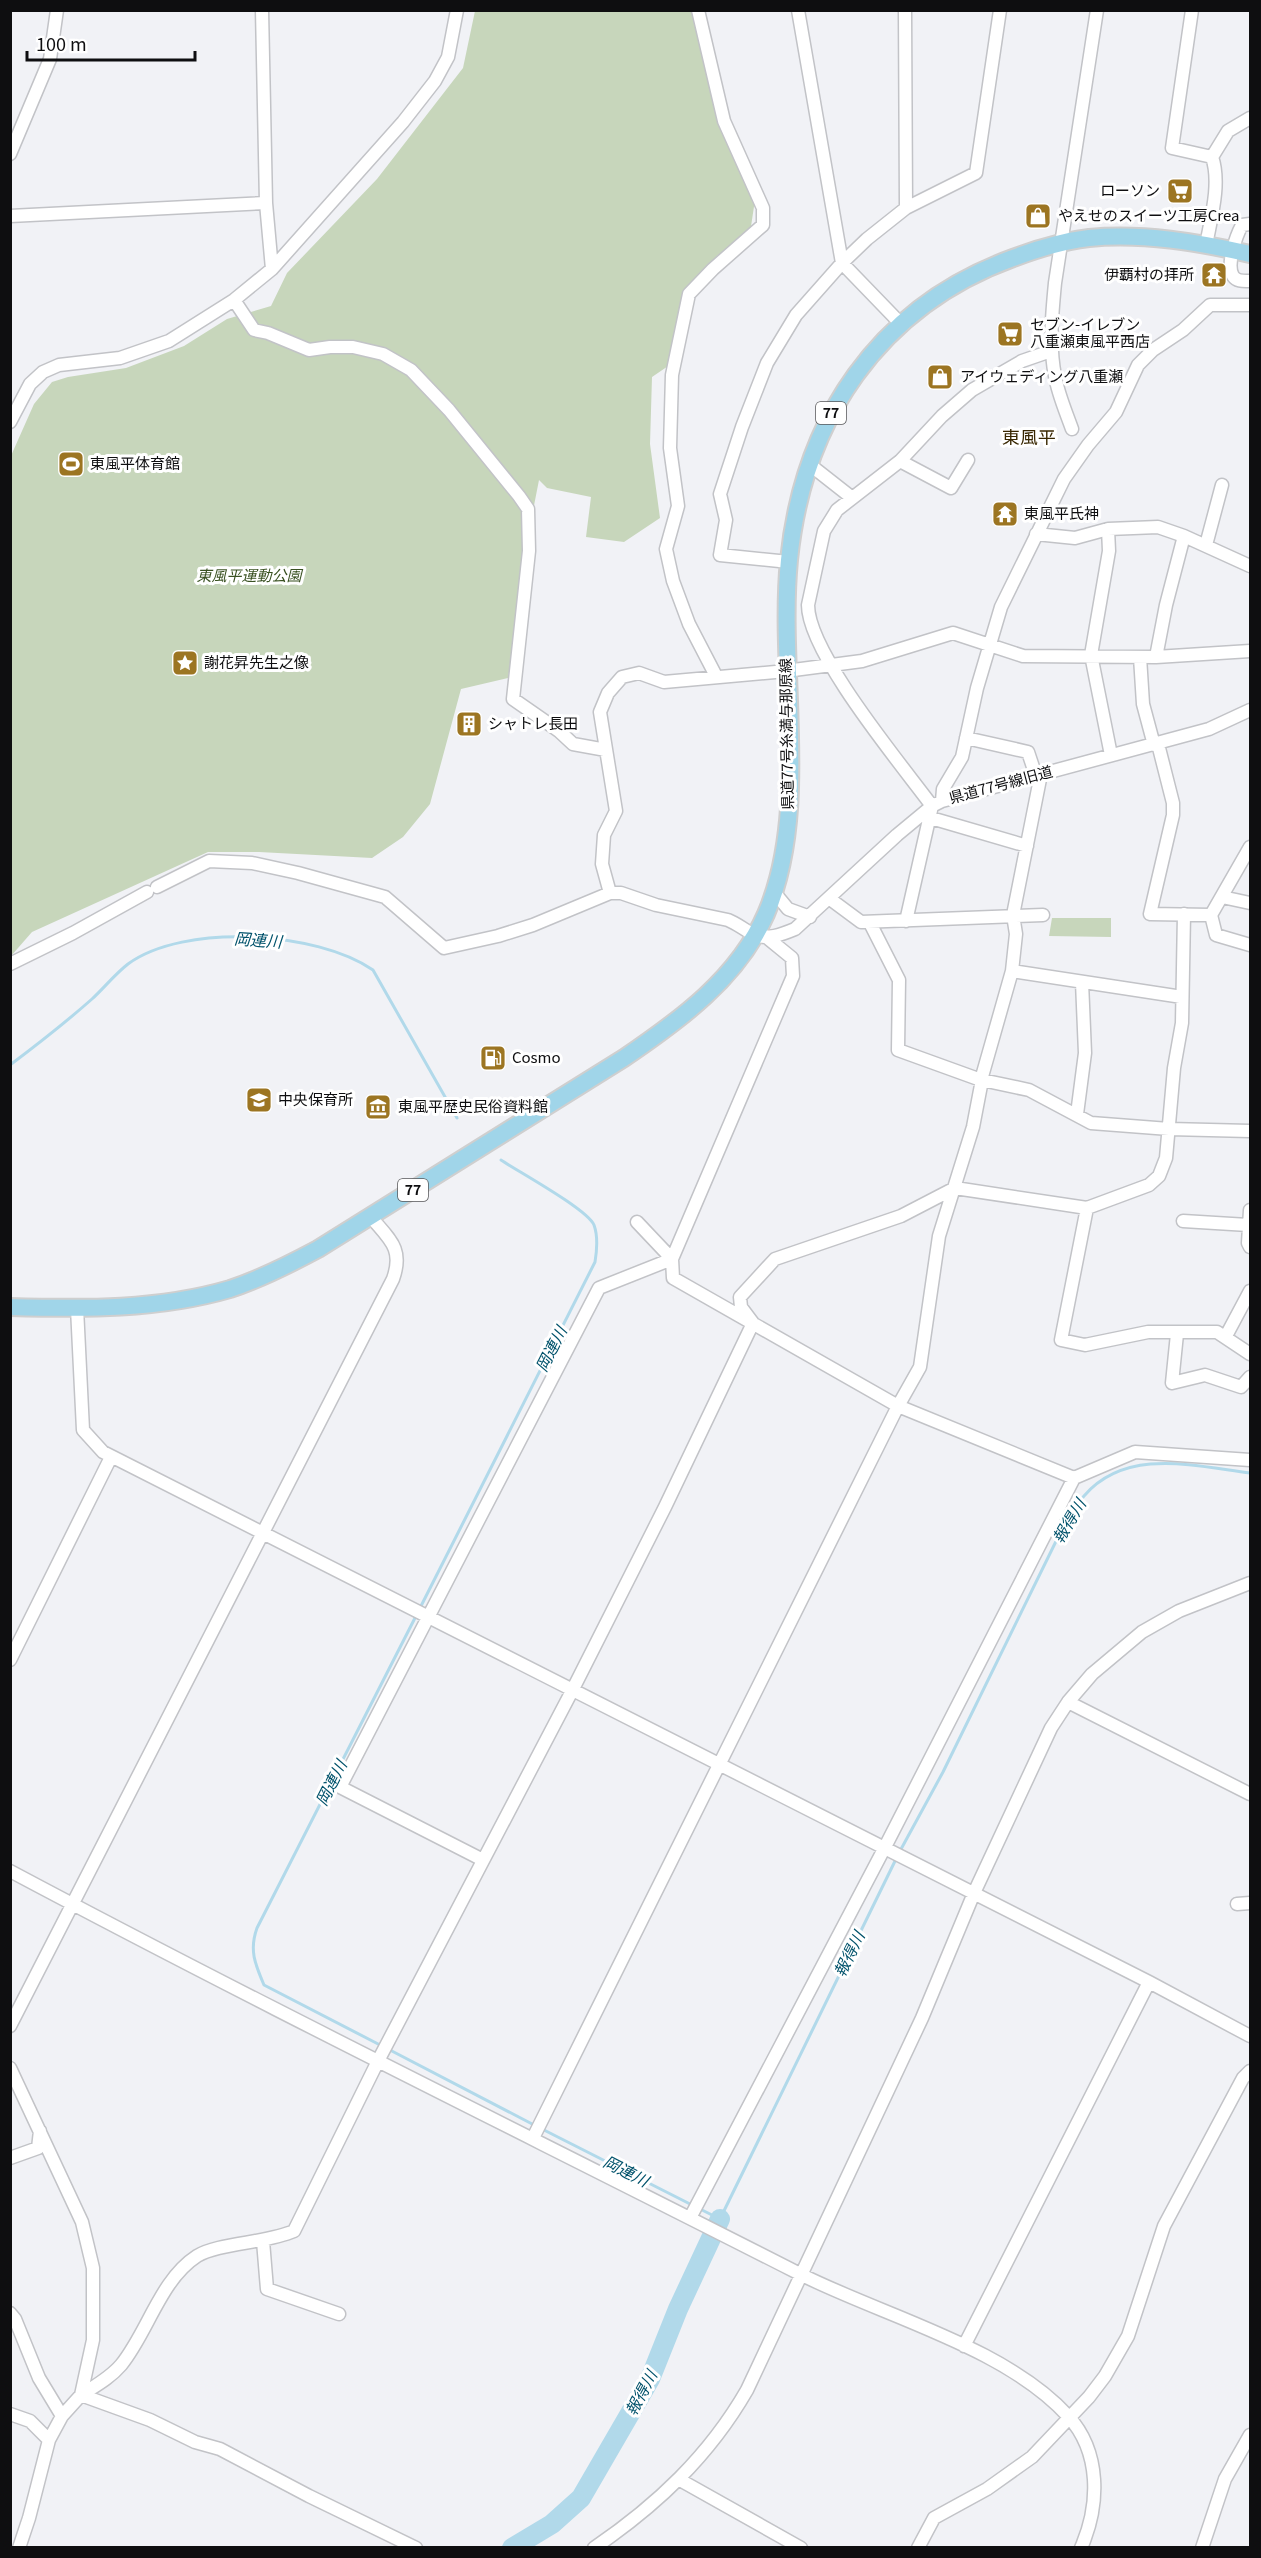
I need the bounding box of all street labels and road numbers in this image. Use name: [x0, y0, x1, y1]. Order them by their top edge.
road number: 77: [816, 402, 846, 424]
street label: 県道77号糸満与那原線: [774, 658, 797, 810]
street label: 県道77号線旧道: [946, 760, 1055, 807]
road number: 77: [398, 1179, 428, 1201]

